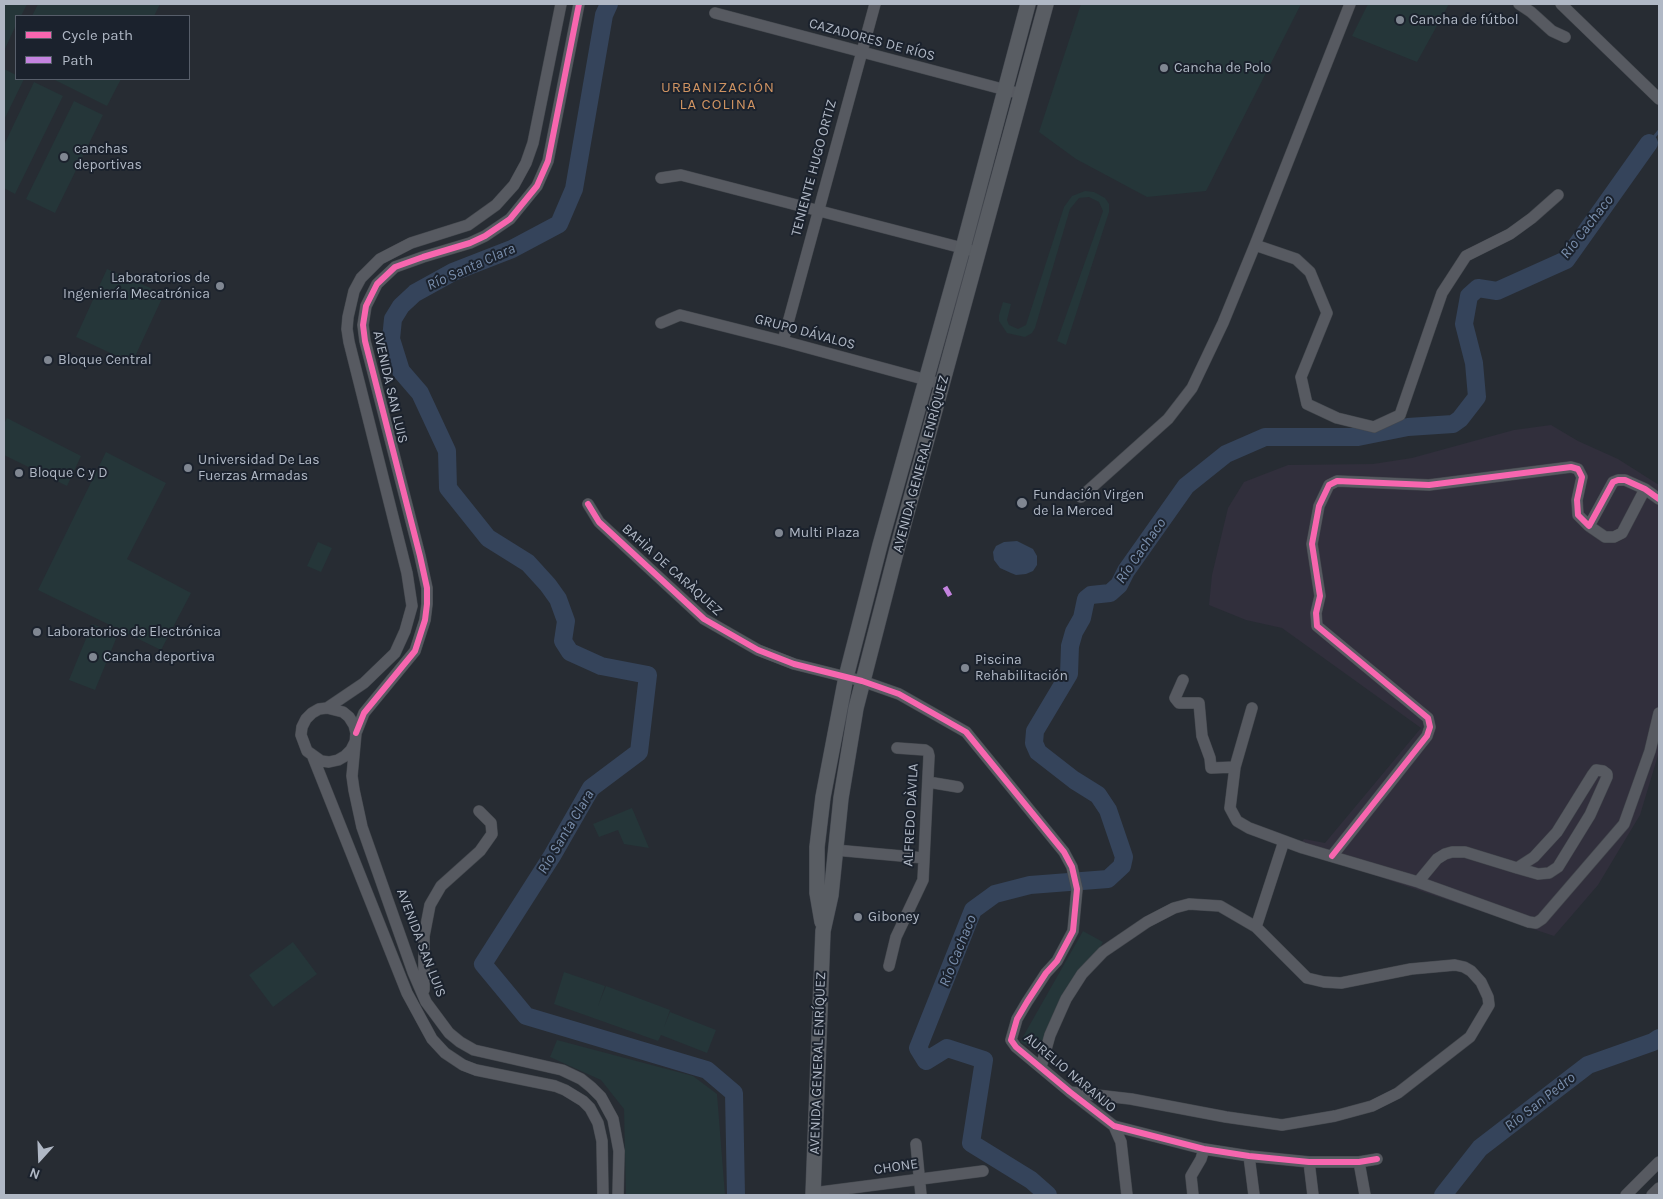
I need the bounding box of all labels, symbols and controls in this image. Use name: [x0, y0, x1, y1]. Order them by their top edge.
place label: Cancha de fútbol: [1410, 12, 1519, 28]
marker: Cancha de fútbol: [1394, 14, 1406, 26]
legend: [15, 15, 190, 80]
street label: CAZADORES DE RÍOS: [807, 15, 937, 65]
text: Cycle path: [62, 26, 133, 44]
text: Path: [62, 51, 93, 69]
place label: Cancha de Polo: [1174, 60, 1271, 76]
marker: Cancha de Polo: [1158, 62, 1170, 74]
district label: URBANIZACIÓN LA COLINA: [659, 79, 777, 114]
street label: TENIENTE HUGO ORTIZ: [788, 98, 840, 238]
place label: canchas deportivas: [74, 141, 142, 174]
marker: canchas deportivas: [58, 151, 70, 163]
water label: Río Cachaco: [1557, 192, 1617, 262]
water label: Río Santa Clara: [424, 239, 518, 295]
place label: Laboratorios de Ingeniería Mecatrónica: [63, 270, 210, 302]
marker: Laboratorios de Ingeniería Mecatrónica: [214, 280, 226, 292]
street label: GRUPO DÁVALOS: [753, 311, 857, 353]
street label: AVENIDA SAN LUIS: [369, 329, 411, 445]
place label: Bloque Central: [58, 352, 152, 368]
marker: Bloque Central: [42, 354, 54, 366]
street label: AVENIDA GENERAL ENRÍQUEZ: [889, 374, 953, 554]
place label: Universidad De Las Fuerzas Armadas: [198, 452, 320, 484]
marker: Universidad De Las Fuerzas Armadas: [182, 462, 194, 474]
place label: Bloque C y D: [29, 465, 107, 481]
marker: Bloque C y D: [13, 467, 25, 479]
place label: Fundación Virgen de la Merced: [1033, 487, 1144, 520]
marker: Fundación Virgen de la Merced: [1015, 496, 1029, 510]
water label: Río Cachaco: [1112, 515, 1170, 587]
street label: BAHÌA DE CARÀQUEZ: [618, 520, 726, 620]
place label: Multi Plaza: [789, 525, 860, 541]
marker: Multi Plaza: [773, 527, 785, 539]
place label: Laboratorios de Electrónica: [47, 624, 221, 640]
marker: Laboratorios de Electrónica: [31, 626, 43, 638]
place label: Cancha deportiva: [103, 649, 215, 665]
marker: Cancha deportiva: [87, 651, 99, 663]
place label: Piscina Rehabilitación: [975, 652, 1068, 684]
marker: Piscina Rehabilitación: [959, 662, 971, 674]
street label: ALFREDO DÀVILA: [900, 763, 922, 867]
water label: Río Santa Clara: [534, 787, 598, 877]
street label: AVENIDA SAN LUIS: [393, 886, 449, 1000]
place label: Giboney: [868, 909, 919, 925]
marker: Giboney: [852, 911, 864, 923]
water label: Río Cachaco: [935, 913, 981, 989]
street label: AVENIDA GENERAL ENRÍQUEZ: [806, 971, 830, 1155]
street label: AURELIO NARANJO: [1021, 1030, 1119, 1116]
water label: Río San Pedro: [1501, 1069, 1579, 1135]
north arrow: [15, 1134, 65, 1184]
street label: CHONE: [873, 1156, 919, 1178]
text: N: [27, 1164, 42, 1183]

